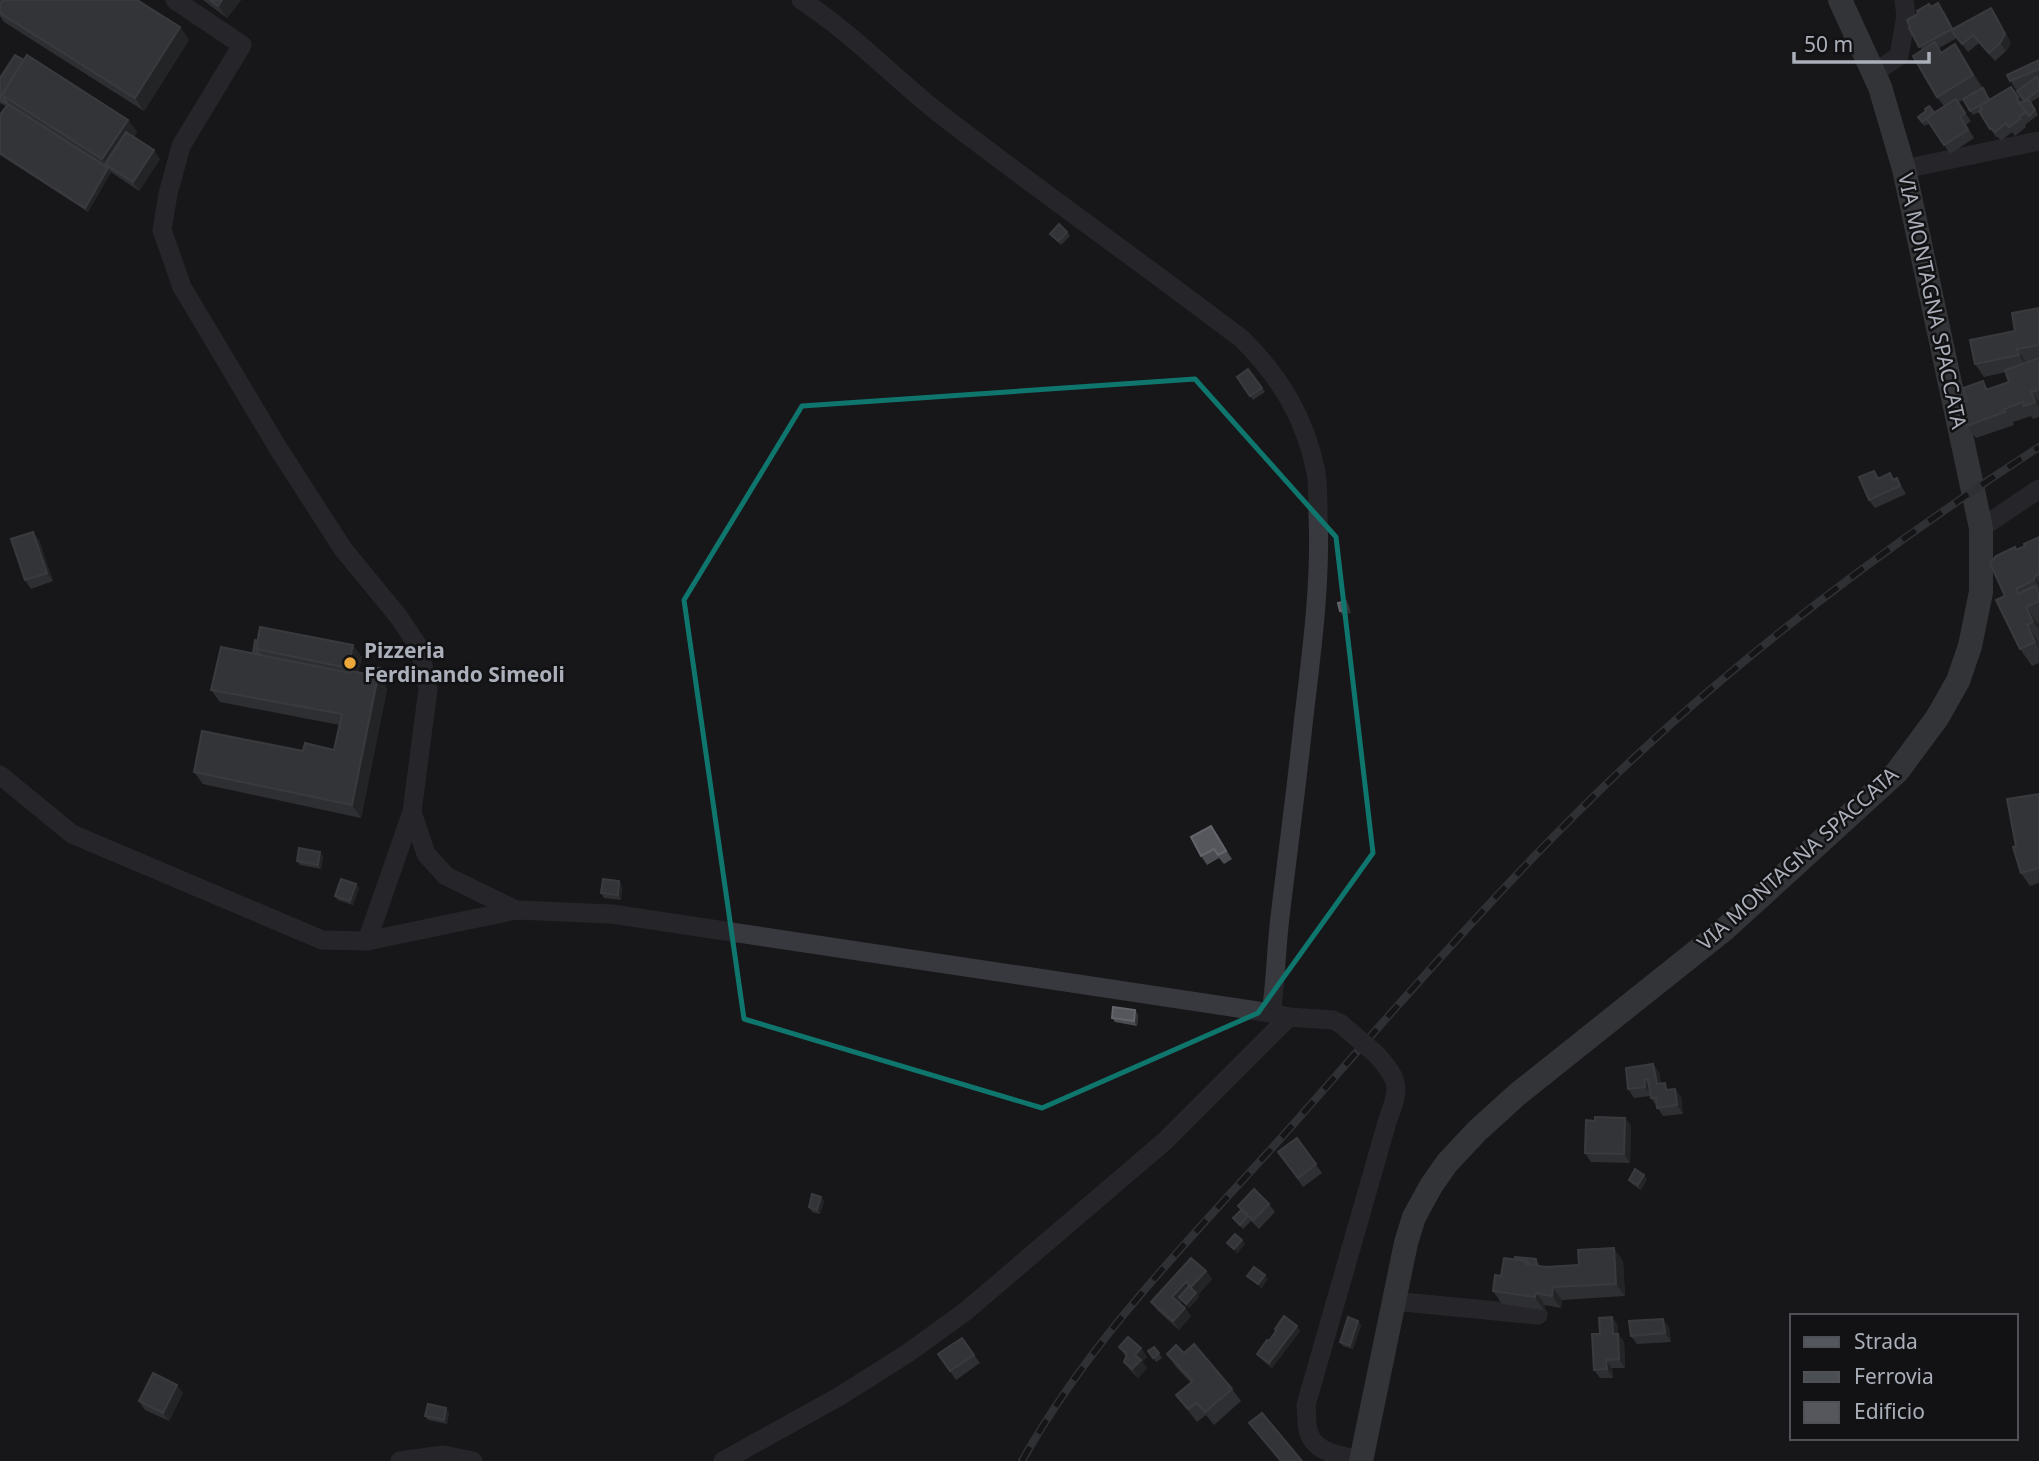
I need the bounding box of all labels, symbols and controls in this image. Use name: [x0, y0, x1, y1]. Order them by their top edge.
scale bar: [1794, 21, 1929, 65]
text: 50 m: [1804, 30, 1853, 58]
street label: VIA MONTAGNA SPACCATA: [1892, 170, 1974, 432]
place label: Pizzeria Ferdinando Simeoli: [364, 636, 565, 688]
marker: Pizzeria Ferdinando Simeoli: [342, 655, 358, 671]
street label: VIA MONTAGNA SPACCATA: [1691, 760, 1904, 956]
legend: [1790, 1314, 2018, 1440]
text: Strada: [1854, 1327, 1918, 1355]
text: Ferrovia: [1854, 1362, 1934, 1390]
text: Edificio: [1854, 1397, 1925, 1425]

